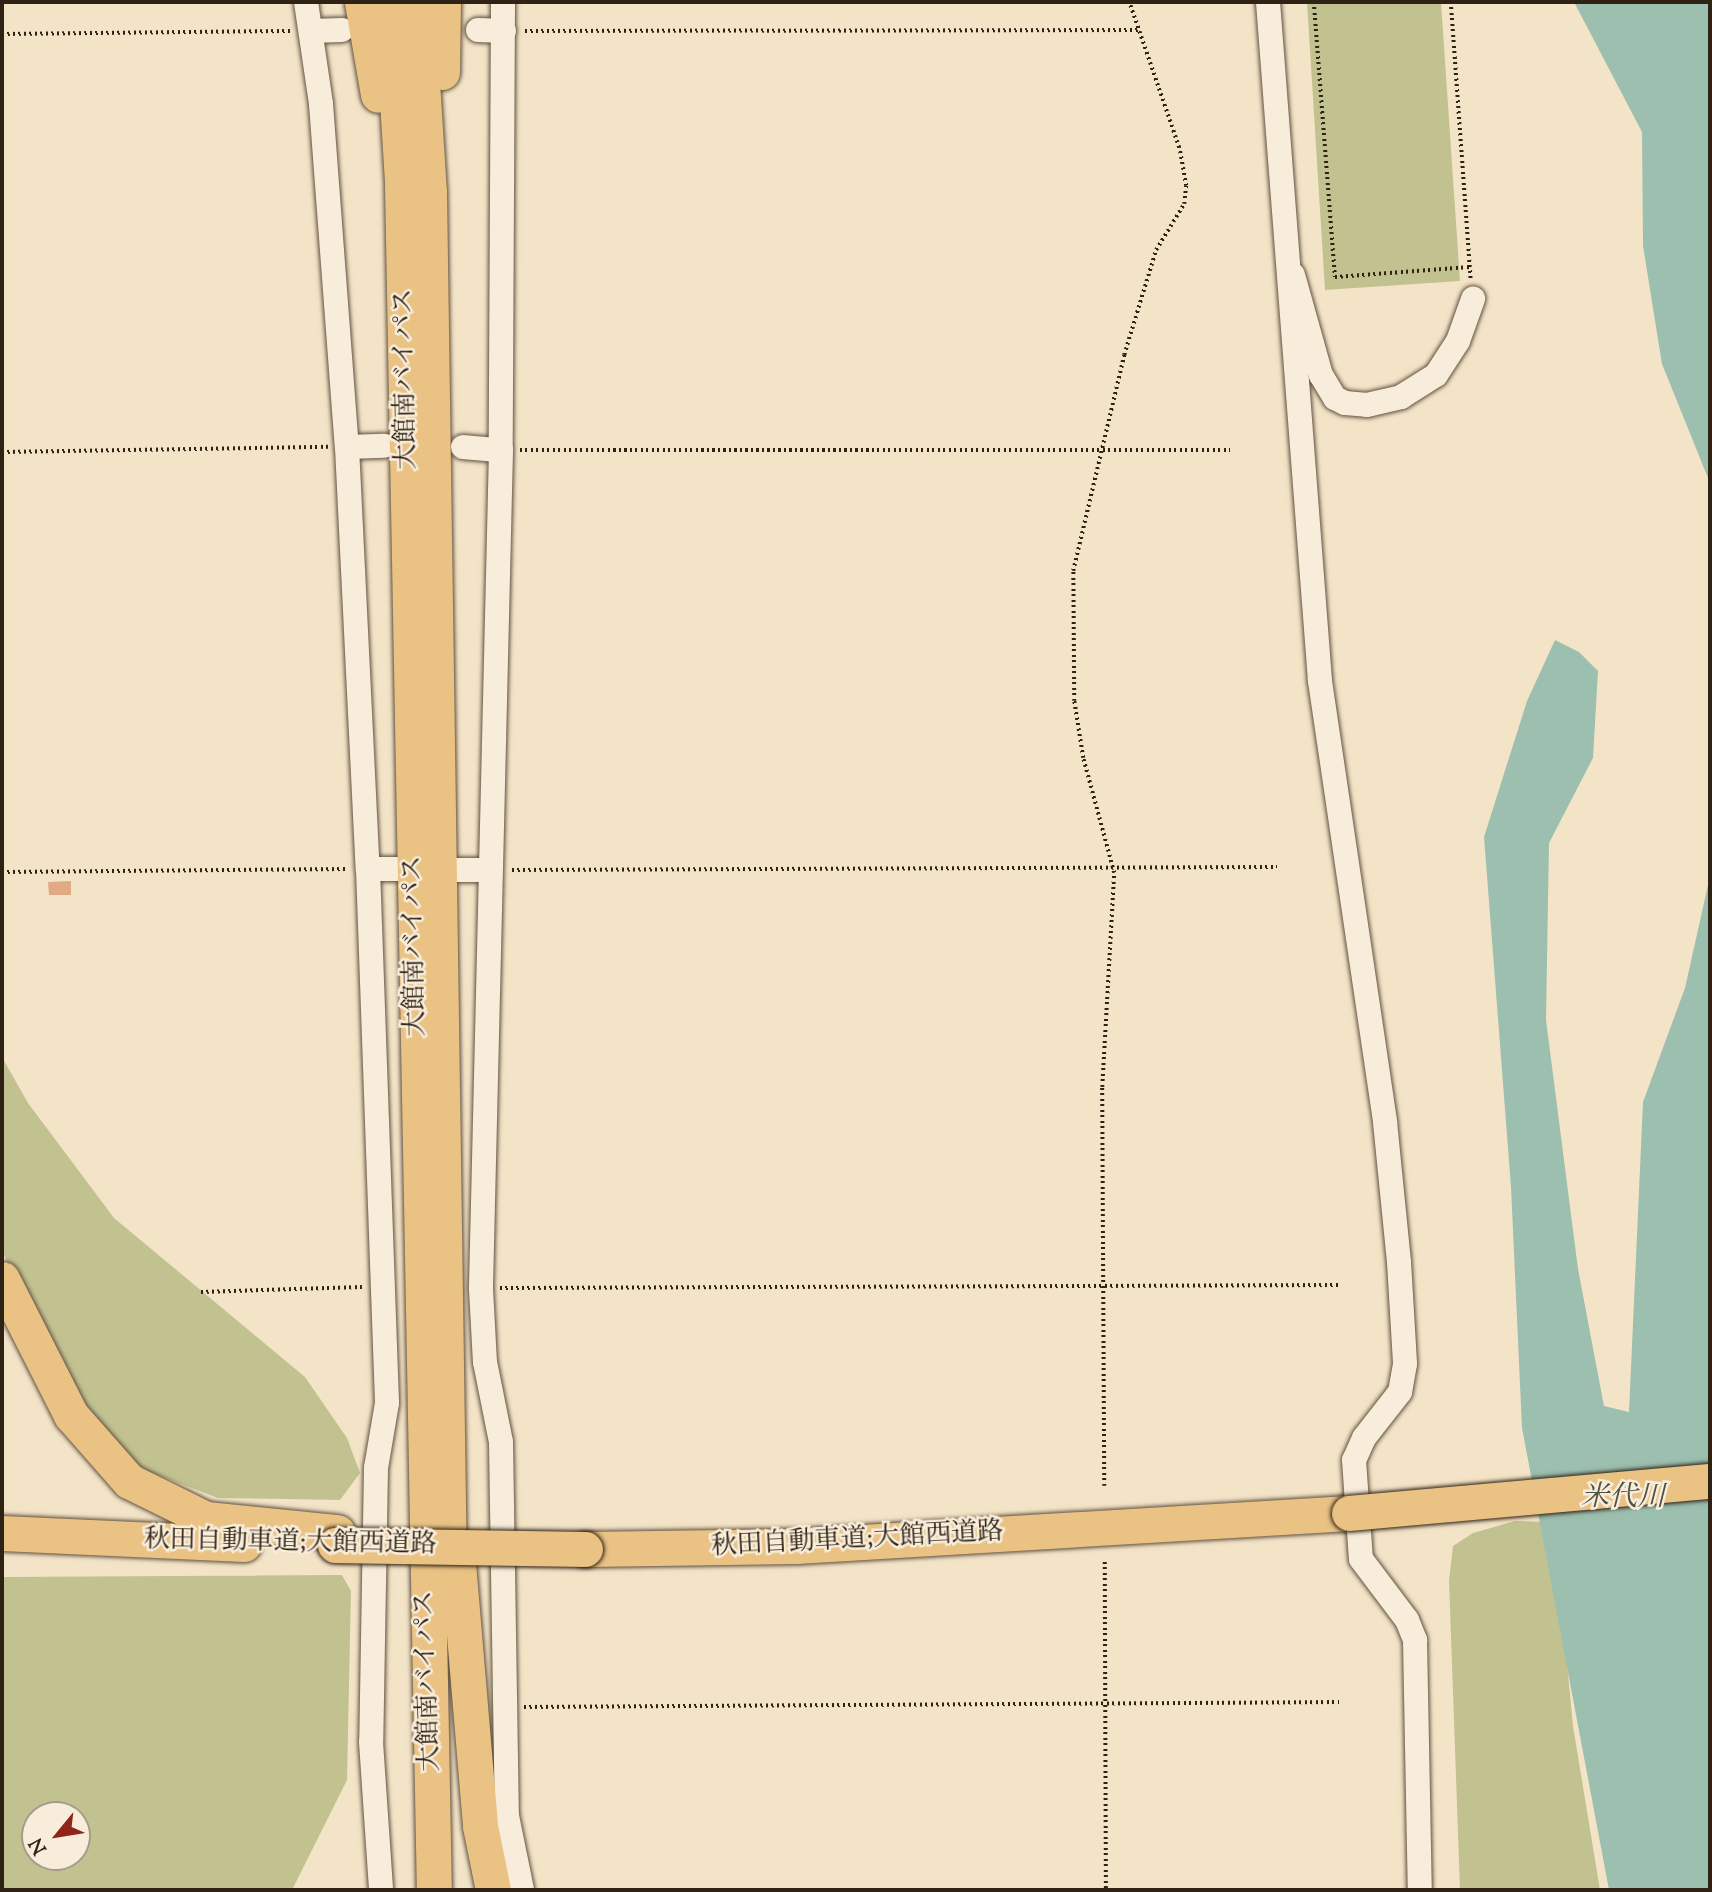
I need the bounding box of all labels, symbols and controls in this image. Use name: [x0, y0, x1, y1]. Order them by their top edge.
street label: 大館南バイパス: [389, 288, 423, 470]
street label: 大館南バイパス: [398, 855, 432, 1037]
water label: 米代川: [1581, 1481, 1665, 1515]
street label: 秋田自動車道;大館西道路: [710, 1517, 1004, 1563]
street label: 秋田自動車道;大館西道路: [143, 1525, 437, 1561]
street label: 大館南バイパス: [409, 1590, 447, 1772]
north arrow: [21, 1801, 91, 1871]
text: N: [24, 1832, 55, 1859]

